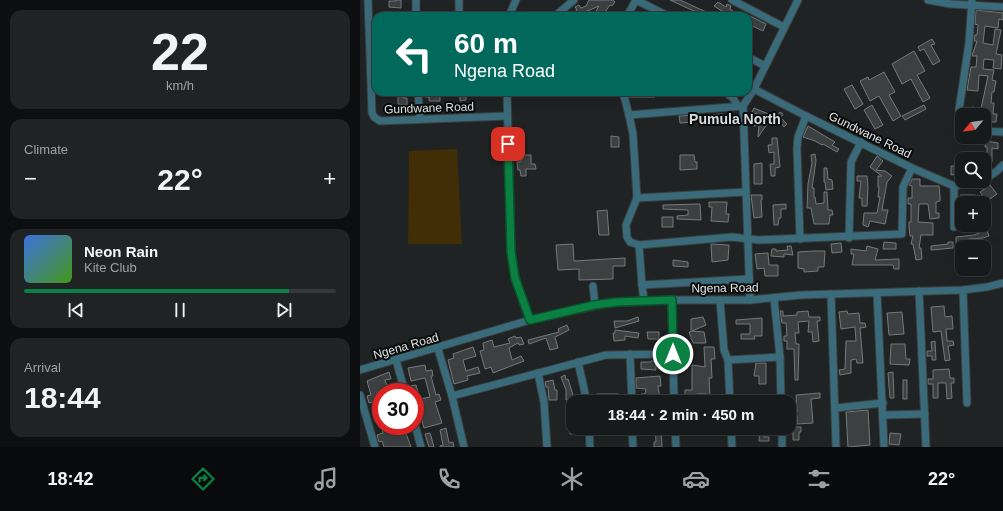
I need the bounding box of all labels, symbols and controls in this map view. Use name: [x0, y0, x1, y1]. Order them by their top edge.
text: 22: [151, 23, 209, 81]
icon: left: [388, 28, 440, 80]
text: 60 m: [454, 28, 518, 59]
text: Ngena Road: [454, 61, 555, 81]
text: km/h: [166, 78, 194, 93]
street label: Gundwane Road: [384, 99, 474, 117]
north arrow: [955, 108, 991, 144]
map controls: [955, 108, 991, 276]
street label: Gundwane Road: [826, 109, 914, 161]
district label: Pumula North: [689, 111, 781, 127]
pin: [491, 127, 525, 161]
icon: arrive: [497, 133, 519, 155]
text: Climate: [24, 142, 68, 157]
button: search: [955, 152, 991, 188]
text: 22°: [157, 163, 203, 196]
text: −: [24, 166, 37, 191]
text: +: [323, 166, 336, 191]
button: +: [955, 196, 991, 232]
button: −: [955, 240, 991, 276]
text: Neon Rain: [84, 243, 158, 260]
text: Kite Club: [84, 260, 137, 275]
street label: Ngena Road: [691, 280, 759, 296]
icon: previous: [65, 299, 87, 321]
icon: pause: [169, 299, 191, 321]
icon: next: [273, 299, 295, 321]
street label: Ngena Road: [372, 330, 440, 362]
position arrow: [652, 333, 694, 375]
text: Arrival: [24, 360, 61, 375]
text: 18:44: [24, 381, 101, 414]
speed limit sign: 30: [372, 383, 424, 435]
text: 18:44 · 2 min · 450 m: [608, 406, 754, 423]
icon: directions: [189, 465, 217, 493]
icon: music: [312, 465, 340, 493]
icon: phone: [435, 465, 463, 493]
icon: climate: [558, 465, 586, 493]
icon: car: [682, 465, 710, 493]
icon: filters: [805, 465, 833, 493]
text: 18:42: [48, 469, 94, 489]
text: 22°: [928, 469, 955, 489]

